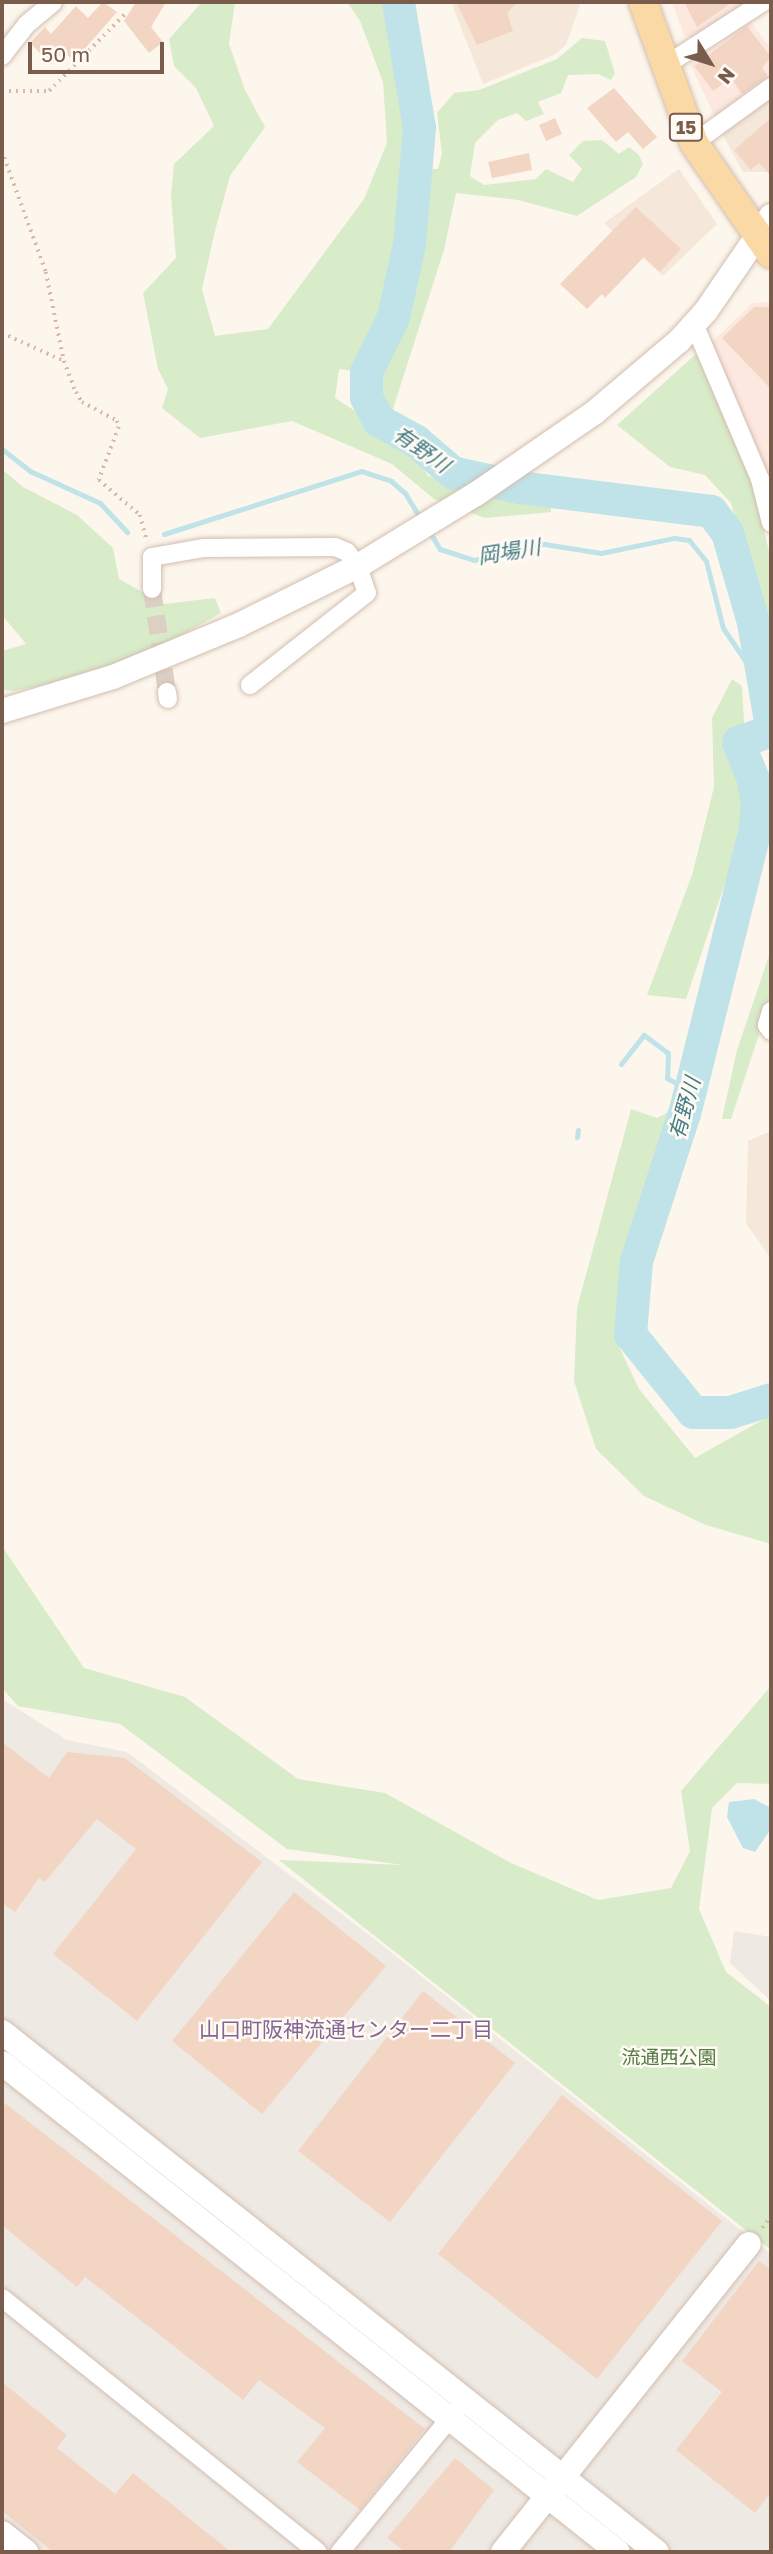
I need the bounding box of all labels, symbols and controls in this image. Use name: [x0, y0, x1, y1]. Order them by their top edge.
scale bar: [32, 28, 168, 72]
north arrow: [675, 28, 745, 98]
text: 50 m: [41, 41, 90, 67]
text: N: [713, 63, 740, 89]
road number: 15: [668, 112, 704, 142]
water label: 有野川: [389, 421, 455, 477]
water label: 岡場川: [476, 534, 542, 568]
water label: 有野川: [663, 1074, 705, 1142]
district label: 山口町阪神流通センター二丁目: [199, 2016, 493, 2042]
park label: 流通西公園: [622, 2046, 716, 2068]

